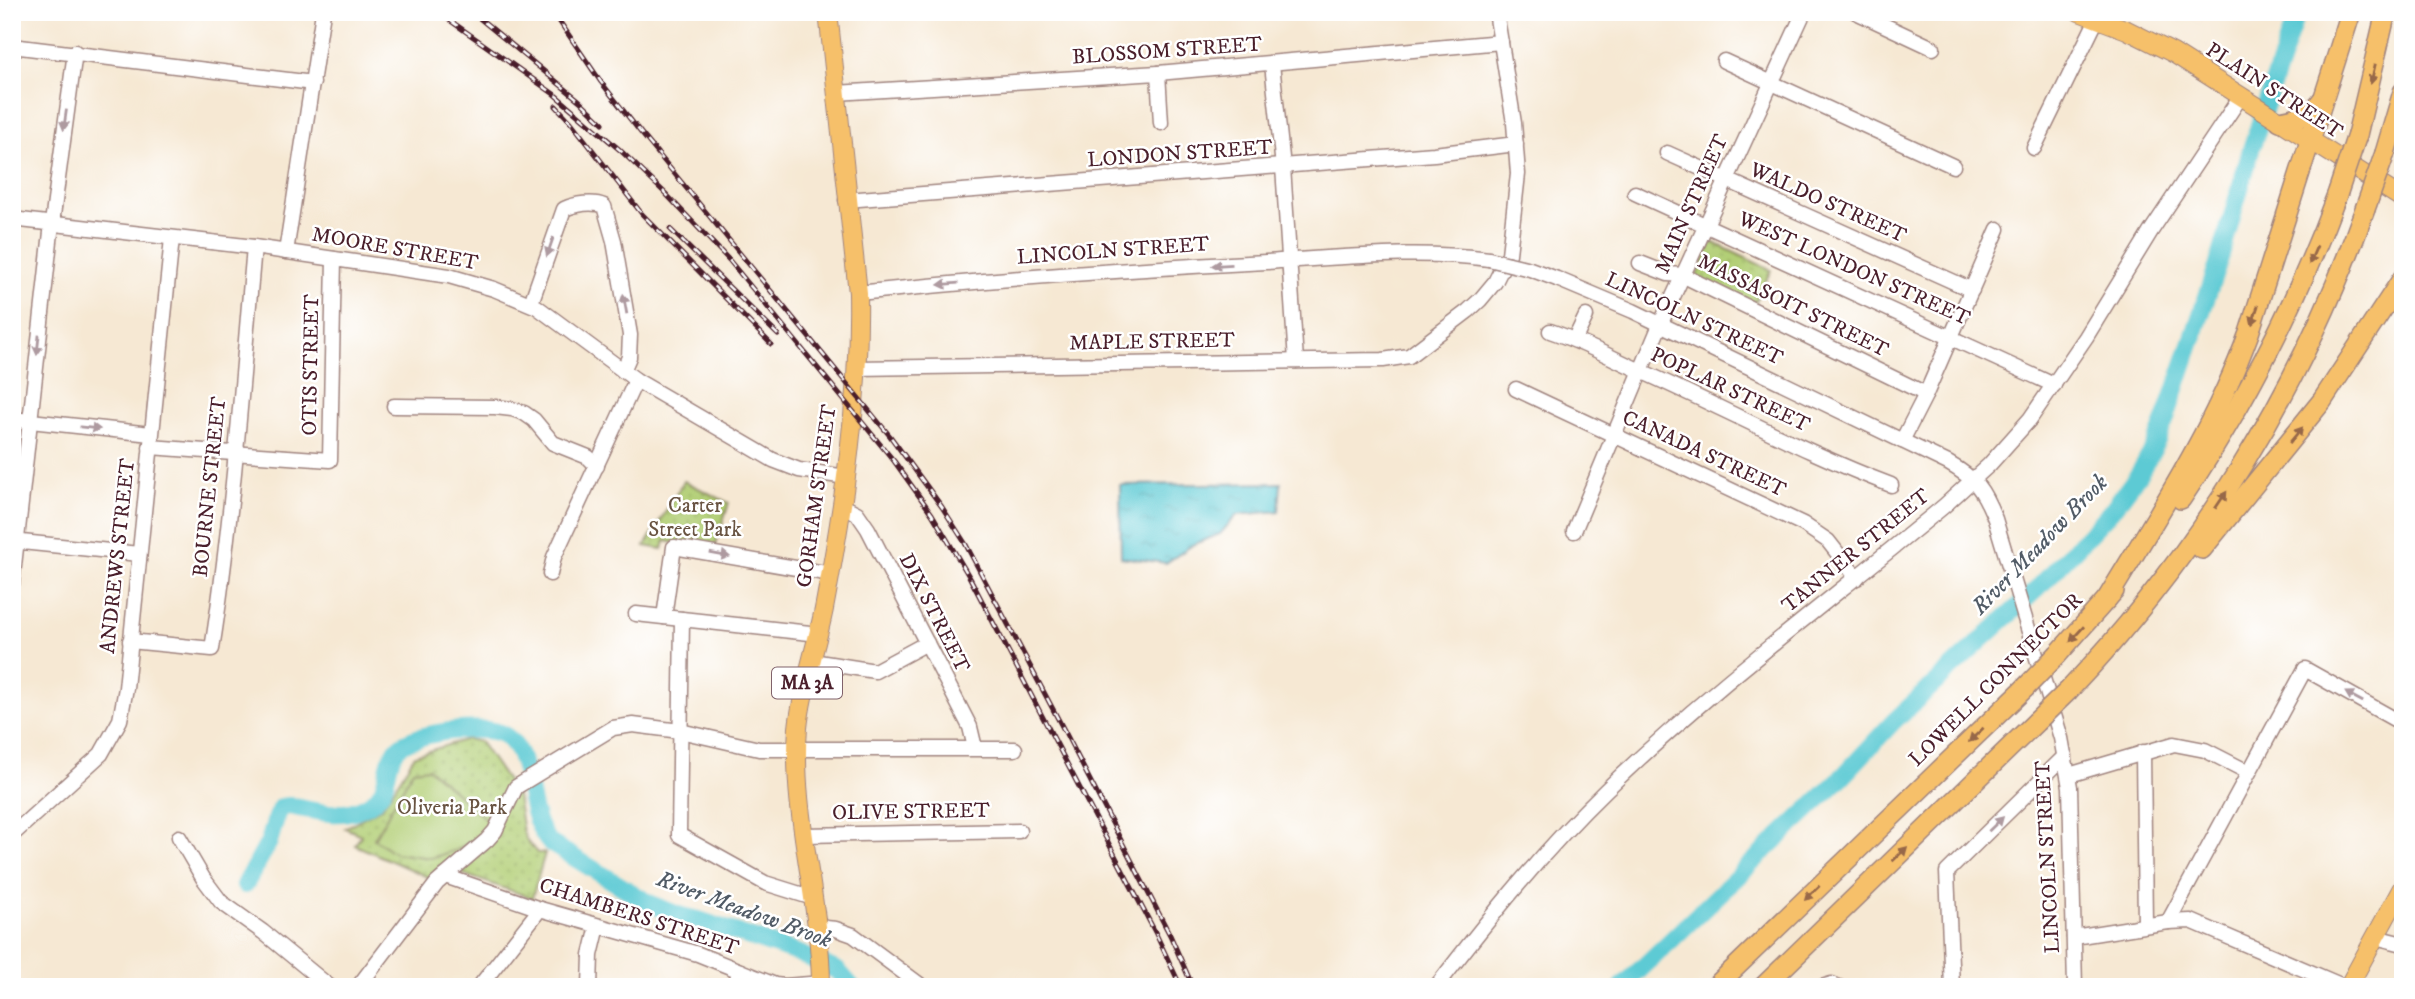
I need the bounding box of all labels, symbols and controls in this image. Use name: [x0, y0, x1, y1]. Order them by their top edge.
street label: BLOSSOM STREET: [1071, 31, 1263, 71]
street label: PLAIN STREET: [2201, 37, 2347, 145]
one-way arrow: [2367, 63, 2378, 85]
one-way arrow: [60, 109, 71, 131]
street label: MAIN STREET: [1650, 130, 1734, 278]
street label: LONDON STREET: [1087, 135, 1274, 173]
street label: WALDO STREET: [1745, 156, 1910, 249]
street label: WEST LONDON STREET: [1733, 206, 1974, 332]
street label: MOORE STREET: [310, 222, 480, 276]
street label: LINCOLN STREET: [1016, 231, 1210, 271]
one-way arrow: [544, 237, 555, 258]
one-way arrow: [2307, 245, 2319, 265]
street label: MASSASOIT STREET: [1693, 248, 1893, 364]
one-way arrow: [1211, 259, 1233, 270]
street label: LINCOLN STREET: [1601, 266, 1787, 372]
one-way arrow: [937, 279, 959, 290]
one-way arrow: [619, 293, 630, 315]
street label: OTIS STREET: [297, 294, 325, 436]
one-way arrow: [2249, 305, 2259, 326]
street label: MAPLE STREET: [1069, 328, 1235, 356]
one-way arrow: [32, 335, 43, 357]
street label: POPLAR STREET: [1646, 342, 1814, 438]
street label: BOURNE STREET: [188, 395, 232, 579]
street label: GORHAM STREET: [791, 403, 843, 589]
street label: CANADA STREET: [1618, 405, 1790, 503]
one-way arrow: [80, 422, 102, 433]
one-way arrow: [2288, 426, 2303, 443]
street label: ANDREWS STREET: [95, 457, 141, 655]
water label: River Meadow Brook: [1965, 468, 2115, 622]
street label: TANNER STREET: [1777, 483, 1935, 619]
one-way arrow: [2214, 490, 2227, 509]
park label: Carter Street Park: [648, 493, 742, 543]
street label: DIX STREET: [893, 549, 975, 677]
one-way arrow: [709, 550, 731, 561]
street label: LOWELL CONNECTOR: [1904, 588, 2088, 772]
one-way arrow: [2070, 625, 2085, 642]
road number: MA 3A: [772, 668, 842, 698]
one-way arrow: [2344, 691, 2363, 703]
one-way arrow: [1968, 726, 1985, 742]
street label: LINCOLN STREET: [2030, 760, 2066, 954]
park label: Oliveria Park: [397, 795, 508, 821]
street label: OLIVE STREET: [832, 798, 990, 826]
one-way arrow: [1987, 816, 2004, 833]
one-way arrow: [1891, 846, 1907, 863]
water label: River Meadow Brook: [651, 865, 836, 955]
street label: CHAMBERS STREET: [536, 872, 742, 962]
one-way arrow: [1804, 884, 1821, 901]

